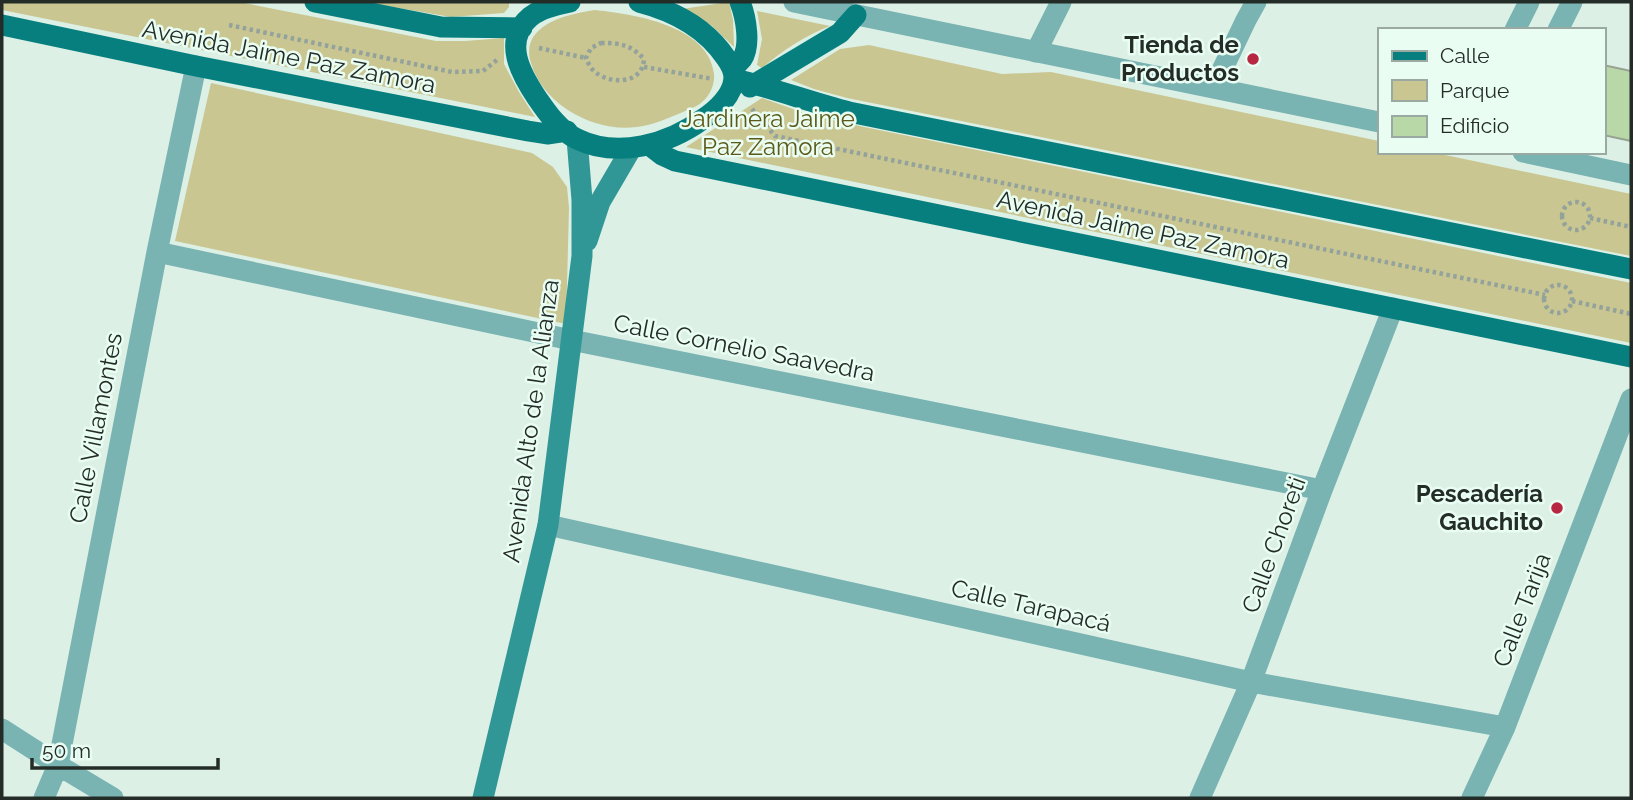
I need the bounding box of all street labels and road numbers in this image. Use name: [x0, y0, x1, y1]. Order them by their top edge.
street label: Avenida Jaime Paz Zamora: [140, 14, 438, 99]
street label: Avenida Jaime Paz Zamora: [994, 184, 1292, 275]
street label: Avenida Alto de la Alianza: [496, 278, 565, 564]
street label: Calle Cornelio Saavedra: [611, 308, 877, 387]
street label: Calle Villamontes: [63, 330, 128, 526]
street label: Calle Choreti: [1235, 473, 1312, 617]
street label: Calle Tarija: [1487, 549, 1556, 671]
street label: Calle Tarapacá: [948, 573, 1114, 638]

